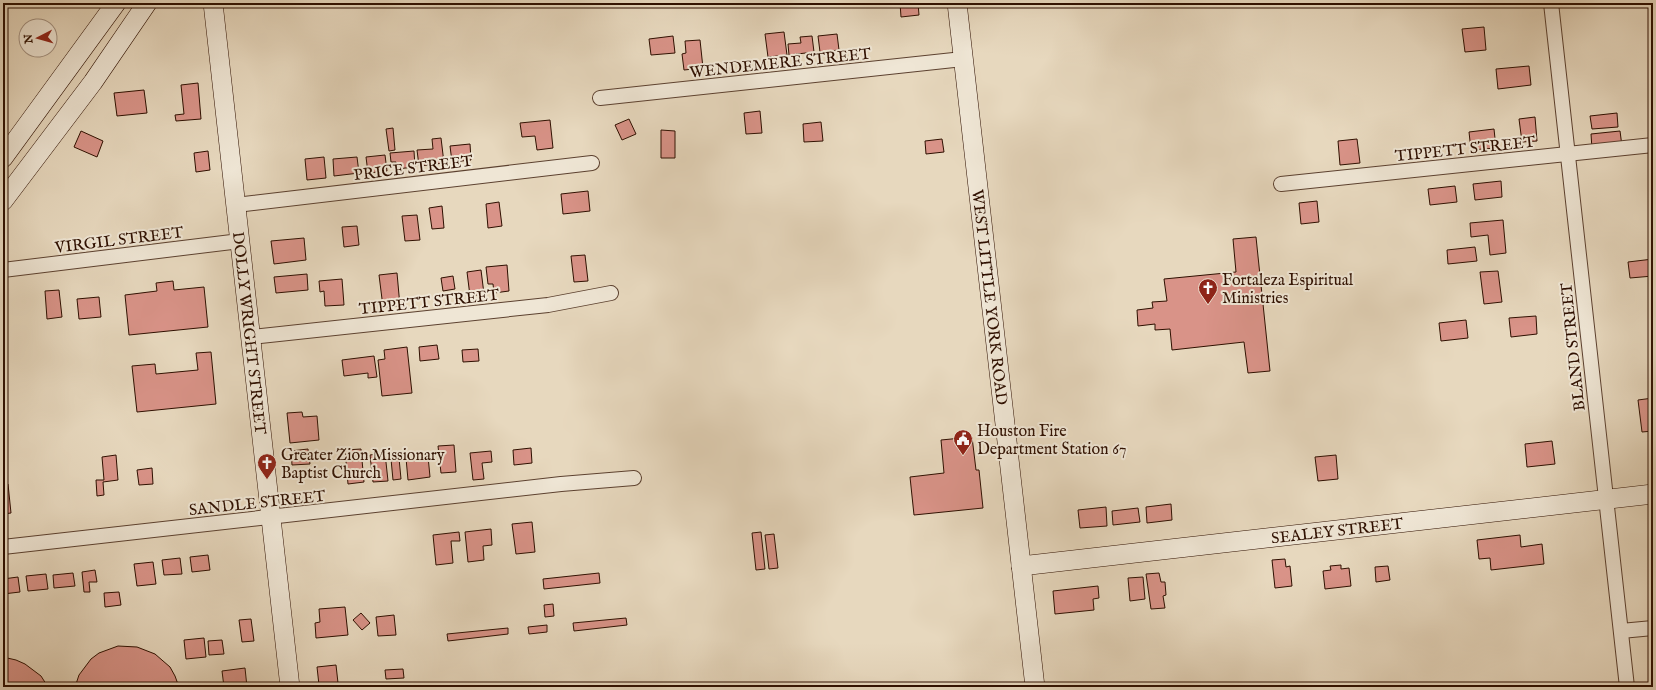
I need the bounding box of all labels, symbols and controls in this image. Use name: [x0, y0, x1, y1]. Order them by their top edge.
north arrow: [18, 18, 58, 58]
text: N: [22, 33, 37, 45]
street label: WENDEMERE STREET: [688, 44, 872, 83]
street label: TIPPETT STREET: [1394, 133, 1537, 167]
street label: PRICE STREET: [353, 152, 474, 186]
street label: WEST LITTLE YORK ROAD: [966, 188, 1011, 406]
street label: VIRGIL STREET: [53, 223, 185, 259]
street label: DOLLY WRIGHT STREET: [227, 231, 270, 436]
place label: Fortaleza Espiritual Ministries: [1222, 271, 1354, 309]
church icon: Fortaleza Espiritual Ministries: [1197, 277, 1219, 305]
street label: BLAND STREET: [1557, 281, 1591, 412]
street label: TIPPETT STREET: [358, 286, 501, 320]
place label: Houston Fire Department Station 67: [977, 422, 1126, 460]
public building icon: Houston Fire Department Station 67: [952, 428, 974, 456]
place label: Greater Zion Missionary Baptist Church: [281, 446, 445, 484]
church icon: Greater Zion Missionary Baptist Church: [256, 452, 278, 480]
street label: SANDLE STREET: [188, 487, 327, 521]
street label: SEALEY STREET: [1270, 515, 1405, 549]

